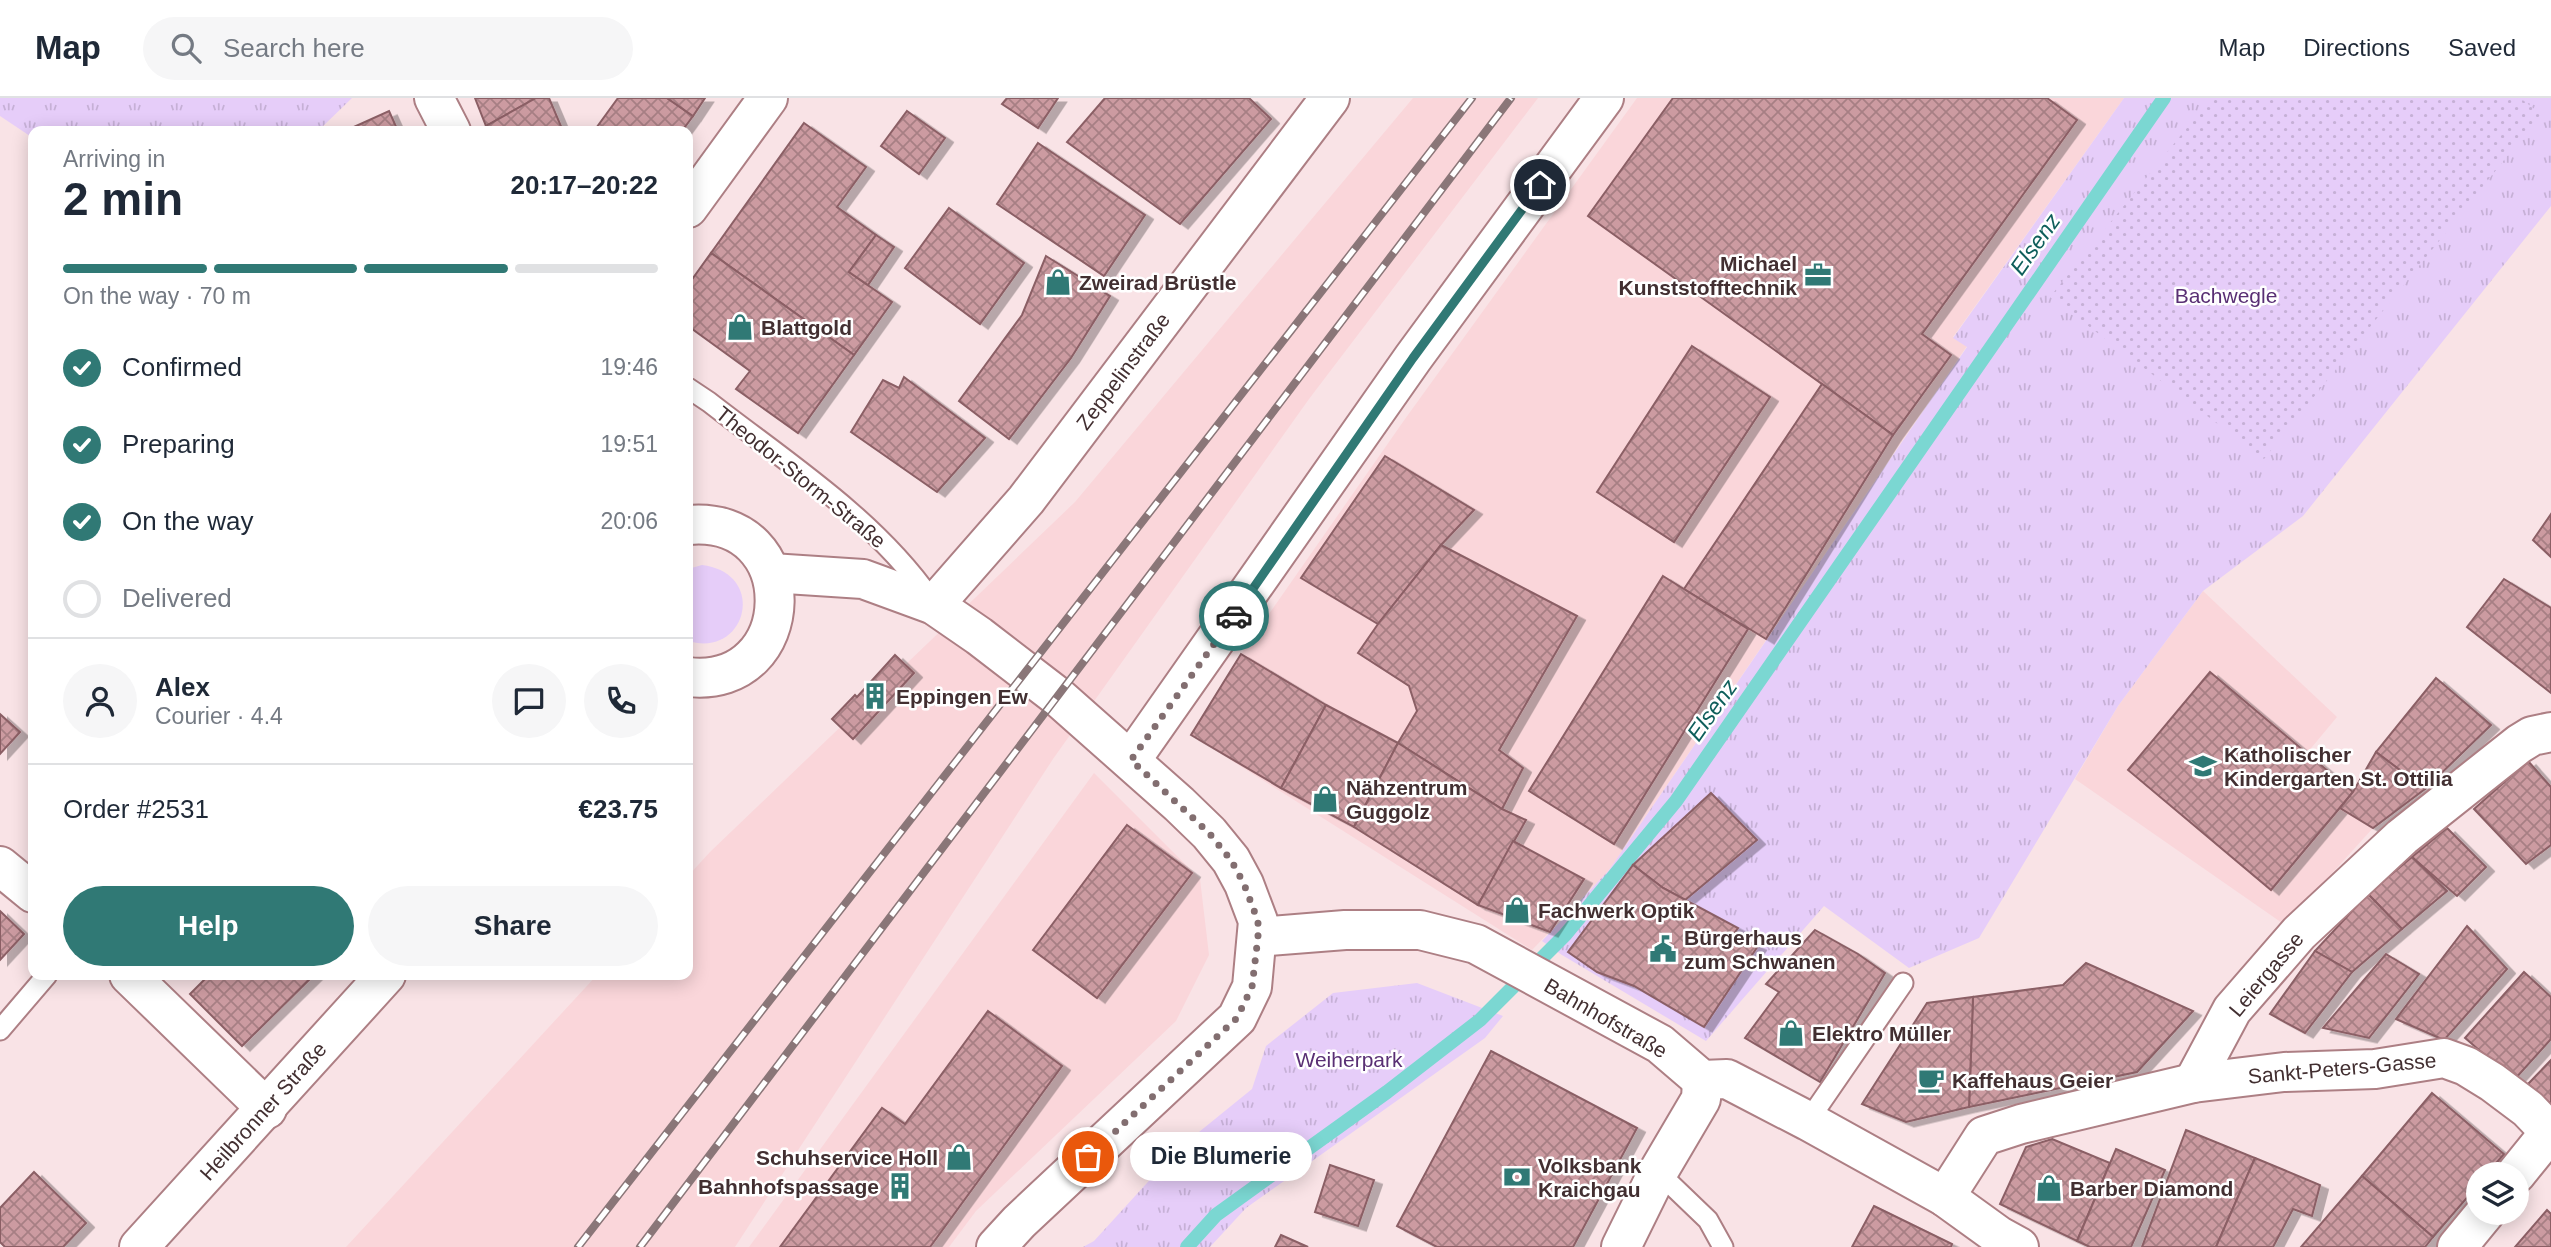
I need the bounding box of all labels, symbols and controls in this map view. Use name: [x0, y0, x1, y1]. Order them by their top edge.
search box: [143, 17, 633, 80]
text: Map: [35, 29, 101, 66]
icon: search: [167, 29, 205, 67]
text: Search here: [223, 33, 365, 63]
text: Map: [2219, 34, 2265, 61]
text: Directions: [2303, 34, 2410, 61]
text: Saved: [2448, 34, 2516, 61]
text: Arriving in: [63, 146, 165, 172]
pin: [1510, 155, 1570, 215]
icon: home: [1521, 166, 1559, 204]
text: 20:17–20:22: [511, 170, 658, 200]
text: 2 min: [63, 173, 183, 225]
water label: Elsenz: [2005, 208, 2066, 280]
place label: Michael Kunststofftechnik: [1619, 252, 1797, 299]
office icon: Michael Kunststofftechnik: [1803, 260, 1833, 290]
shop icon: Zweirad Brüstle: [1043, 267, 1073, 297]
place label: Zweirad Brüstle: [1079, 271, 1237, 294]
text: On the way · 70 m: [63, 283, 251, 309]
park label: Bachwegle: [2175, 284, 2277, 307]
street label: Zeppelinstraße: [1072, 308, 1174, 434]
shop icon: Blattgold: [725, 312, 755, 342]
place label: Blattgold: [761, 316, 852, 339]
icon: check: [63, 349, 101, 387]
text: Confirmed: [122, 352, 242, 382]
text: 19:46: [600, 354, 658, 380]
street label: Theodor-Storm-Straße: [712, 402, 890, 552]
icon: check: [63, 426, 101, 464]
text: Preparing: [122, 429, 235, 459]
text: 19:51: [600, 431, 658, 457]
icon: check: [63, 503, 101, 541]
text: On the way: [122, 506, 254, 536]
text: 20:06: [600, 508, 658, 534]
courier: [1199, 581, 1269, 651]
text: Delivered: [122, 583, 232, 613]
icon: car: [1215, 597, 1253, 635]
button: person: [63, 664, 137, 738]
button: chat: [492, 664, 566, 738]
button: phone: [584, 664, 658, 738]
text: Alex: [155, 672, 210, 702]
water label: Elsenz: [1682, 674, 1743, 746]
building icon: Eppingen Ew: [860, 681, 890, 711]
place label: Eppingen Ew: [896, 685, 1029, 708]
text: Courier · 4.4: [155, 703, 283, 729]
place label: Katholischer Kindergarten St. Ottilia: [2224, 743, 2453, 790]
school or university icon: Katholischer Kindergarten St. Ottilia: [2188, 751, 2218, 781]
place label: Nähzentrum Guggolz: [1346, 776, 1467, 823]
shop icon: Nähzentrum Guggolz: [1310, 784, 1340, 814]
text: Order #2531: [63, 794, 209, 824]
text: €23.75: [578, 794, 658, 824]
button: Help: [63, 886, 354, 966]
button: Share: [368, 886, 658, 966]
shop icon: Fachwerk Optik: [1502, 895, 1532, 925]
place label: Fachwerk Optik: [1538, 899, 1695, 922]
place label: Bürgerhaus zum Schwanen: [1684, 926, 1836, 973]
street label: Leiergasse: [2224, 927, 2308, 1021]
public building icon: Bürgerhaus zum Schwanen: [1648, 934, 1678, 964]
street label: Bahnhofstraße: [1541, 974, 1671, 1062]
shop icon: Elektro Müller: [1776, 1018, 1806, 1048]
place label: Elektro Müller: [1812, 1022, 1951, 1045]
street label: Heilbronner Straße: [195, 1037, 331, 1185]
park label: Weiherpark: [1296, 1048, 1403, 1071]
street label: Sankt-Peters-Gasse: [2247, 1048, 2437, 1088]
cafe icon: Kaffehaus Geier: [1916, 1065, 1946, 1095]
place label: Kaffehaus Geier: [1952, 1069, 2113, 1092]
pin: [1058, 1127, 1118, 1187]
callout: Die Blumerie: [1130, 1132, 1312, 1182]
icon: bag: [1069, 1138, 1107, 1176]
shop icon: Schuhservice Holl: [944, 1142, 974, 1172]
text: Die Blumerie: [1151, 1143, 1291, 1169]
place label: Schuhservice Holl: [756, 1146, 938, 1169]
place label: Volksbank Kraichgau: [1538, 1154, 1642, 1201]
bank icon: Volksbank Kraichgau: [1502, 1162, 1532, 1192]
map controls: [2466, 1162, 2529, 1225]
button: layers: [2466, 1162, 2529, 1225]
building icon: Bahnhofspassage: [885, 1171, 915, 1201]
shop icon: Barber Diamond: [2034, 1173, 2064, 1203]
place label: Bahnhofspassage: [698, 1175, 879, 1198]
place label: Barber Diamond: [2070, 1177, 2233, 1200]

